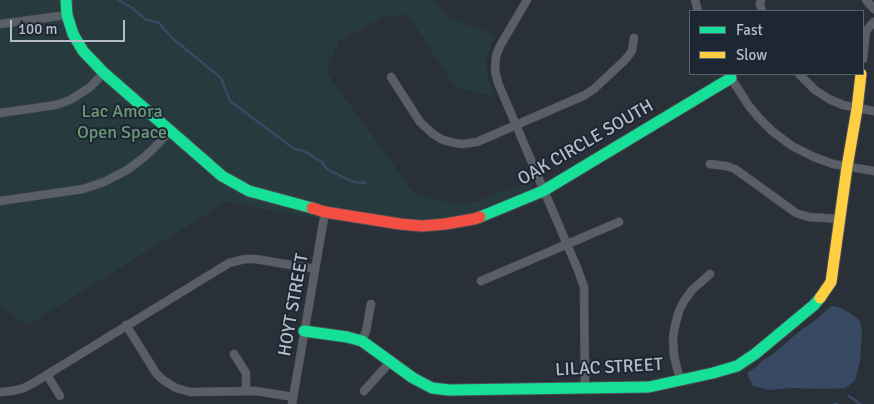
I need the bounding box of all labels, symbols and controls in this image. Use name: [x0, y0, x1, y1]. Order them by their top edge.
scale bar: [12, 10, 128, 42]
legend: [689, 10, 864, 75]
text: 100 m: [18, 20, 58, 38]
text: Fast: [736, 21, 763, 39]
text: Slow: [736, 46, 767, 64]
street label: OAK CIRCLE SOUTH: [514, 95, 658, 191]
park label: Lac Amora Open Space: [77, 101, 167, 144]
street label: HOYT STREET: [274, 252, 314, 358]
street label: LILAC STREET: [555, 354, 663, 382]

